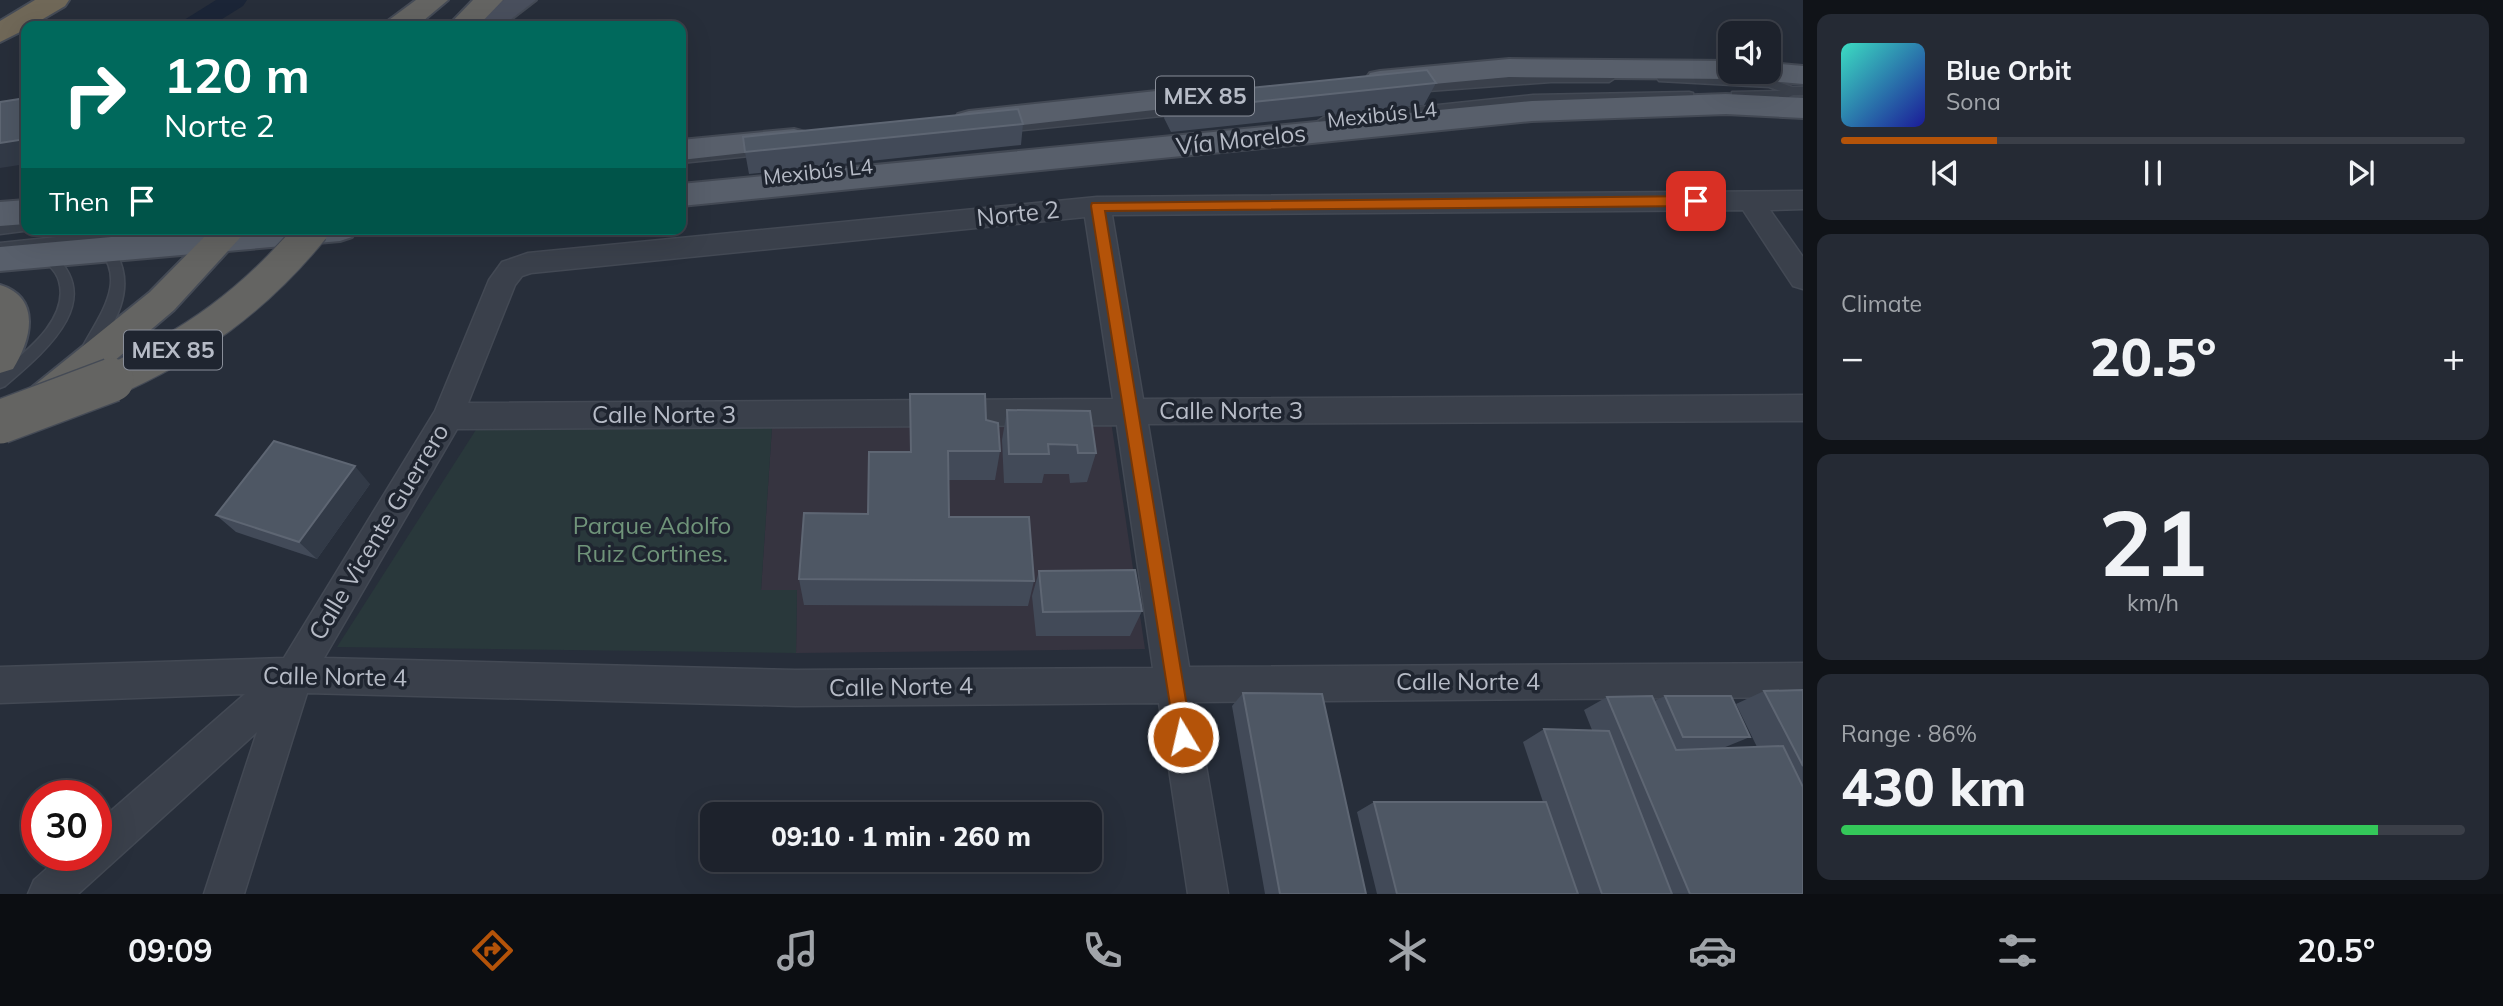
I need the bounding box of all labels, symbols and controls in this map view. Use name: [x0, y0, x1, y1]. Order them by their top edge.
map controls: [1718, 21, 1781, 84]
button: sound: [1718, 21, 1781, 84]
text: 120 m: [164, 44, 310, 105]
icon: right: [49, 49, 140, 140]
text: Blue Orbit: [1946, 54, 2071, 87]
road number: MEX 85: [1156, 76, 1254, 116]
text: Sona: [1946, 87, 2001, 116]
street label: Mexibús L4: [1326, 95, 1438, 133]
text: Norte 2: [164, 105, 275, 145]
street label: Vía Morelos: [1175, 117, 1307, 161]
street label: Mexibús L4: [762, 152, 874, 190]
icon: previous: [1926, 154, 1964, 192]
icon: pause: [2134, 154, 2172, 192]
icon: next: [2342, 154, 2380, 192]
pin: [1666, 171, 1726, 231]
icon: arrive: [123, 182, 161, 220]
icon: arrive: [1677, 182, 1715, 220]
text: Then: [49, 185, 109, 218]
street label: Norte 2: [975, 194, 1061, 232]
text: Climate: [1841, 289, 1922, 318]
text: 20.5°: [2089, 324, 2217, 389]
road number: MEX 85: [124, 330, 222, 370]
text: −: [1841, 333, 1864, 381]
text: +: [2442, 333, 2465, 381]
street label: Calle Norte 3: [1159, 395, 1303, 425]
street label: Calle Norte 3: [592, 399, 736, 429]
street label: Calle Vicente Guerrero: [302, 418, 455, 645]
text: 21: [2098, 485, 2208, 599]
park label: Parque Adolfo Ruiz Cortines.: [573, 510, 731, 568]
text: km/h: [2127, 588, 2179, 617]
street label: Calle Norte 4: [263, 660, 407, 692]
street label: Calle Norte 4: [1396, 666, 1540, 696]
street label: Calle Norte 4: [829, 670, 973, 702]
position arrow: [1146, 700, 1220, 774]
text: Range · 86%: [1841, 719, 1977, 748]
text: 430 km: [1841, 754, 2026, 819]
speed limit sign: 30: [21, 780, 112, 871]
text: 09:10 · 1 min · 260 m: [771, 820, 1031, 853]
icon: directions: [468, 926, 517, 975]
icon: music: [773, 926, 822, 975]
icon: phone: [1078, 926, 1127, 975]
icon: climate: [1383, 926, 1432, 975]
icon: car: [1688, 926, 1737, 975]
icon: filters: [1993, 926, 2042, 975]
text: 09:09: [128, 930, 213, 970]
text: 20.5°: [2297, 930, 2375, 970]

